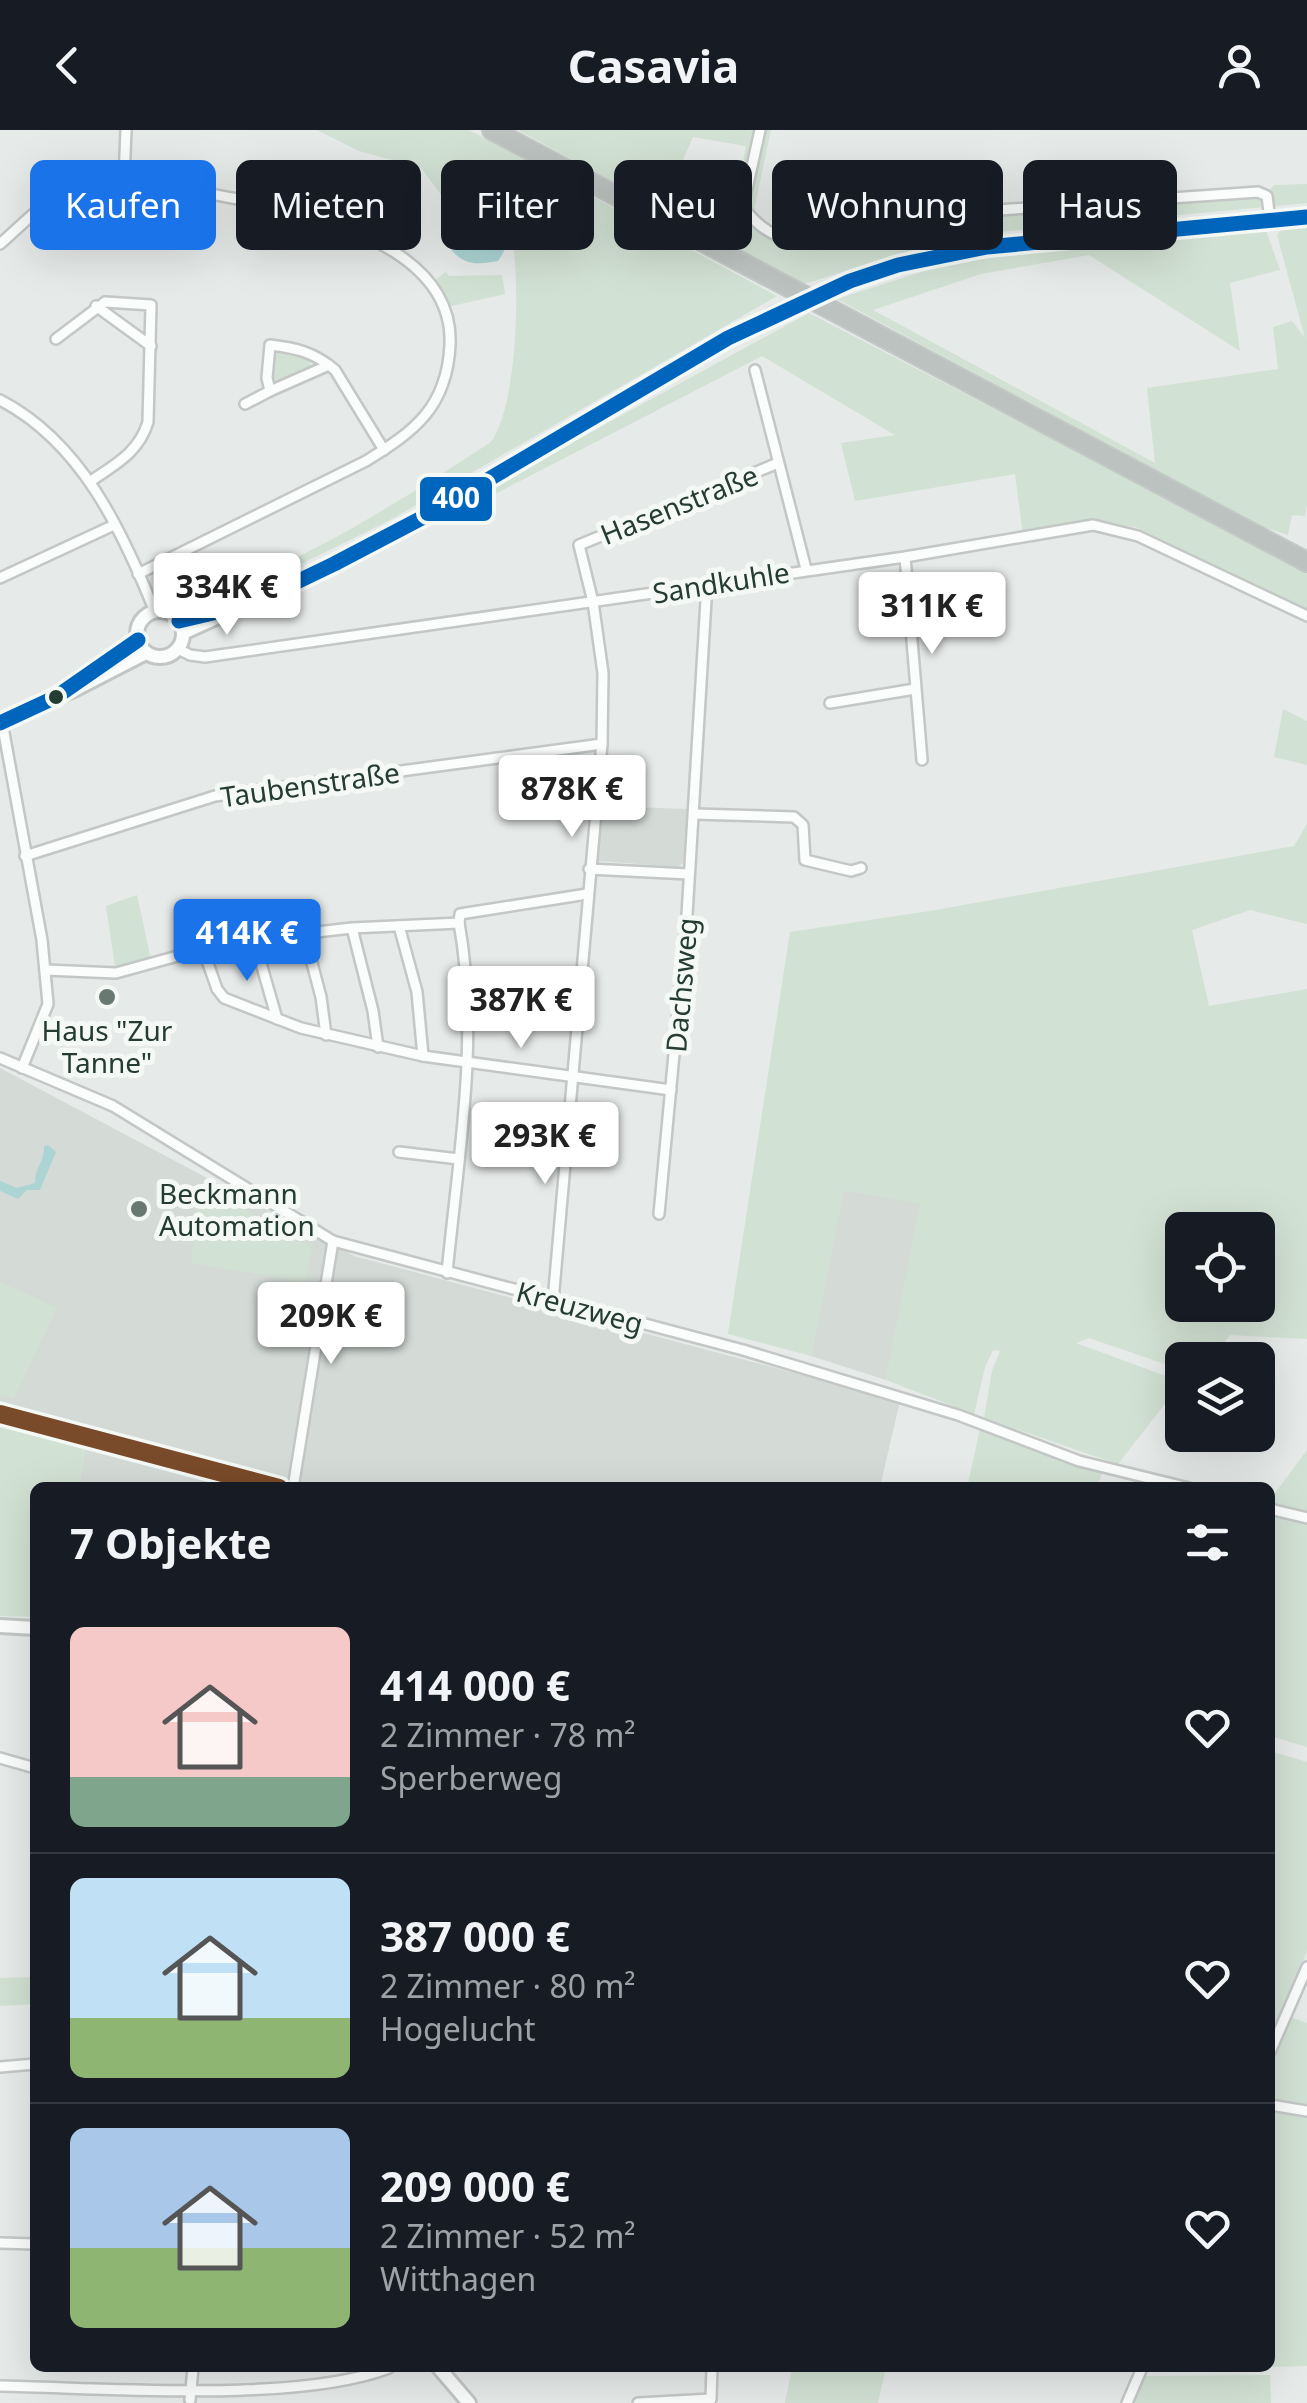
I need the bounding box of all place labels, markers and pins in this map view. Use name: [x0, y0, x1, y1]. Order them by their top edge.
pin: 334K €: [146, 553, 308, 638]
pin: 311K €: [851, 572, 1013, 657]
unlabelled marker: [46, 687, 66, 707]
pin: 878K €: [491, 755, 653, 840]
pin: 414K €: [166, 899, 328, 984]
pin: 387K €: [440, 966, 602, 1051]
marker: Haus "Zur Tanne": [96, 986, 118, 1008]
place label: Haus "Zur Tanne": [42, 1011, 173, 1081]
pin: 293K €: [464, 1102, 626, 1187]
place label: Beckmann Automation: [159, 1174, 315, 1244]
marker: Beckmann Automation: [128, 1198, 150, 1220]
pin: 209K €: [250, 1282, 412, 1367]

